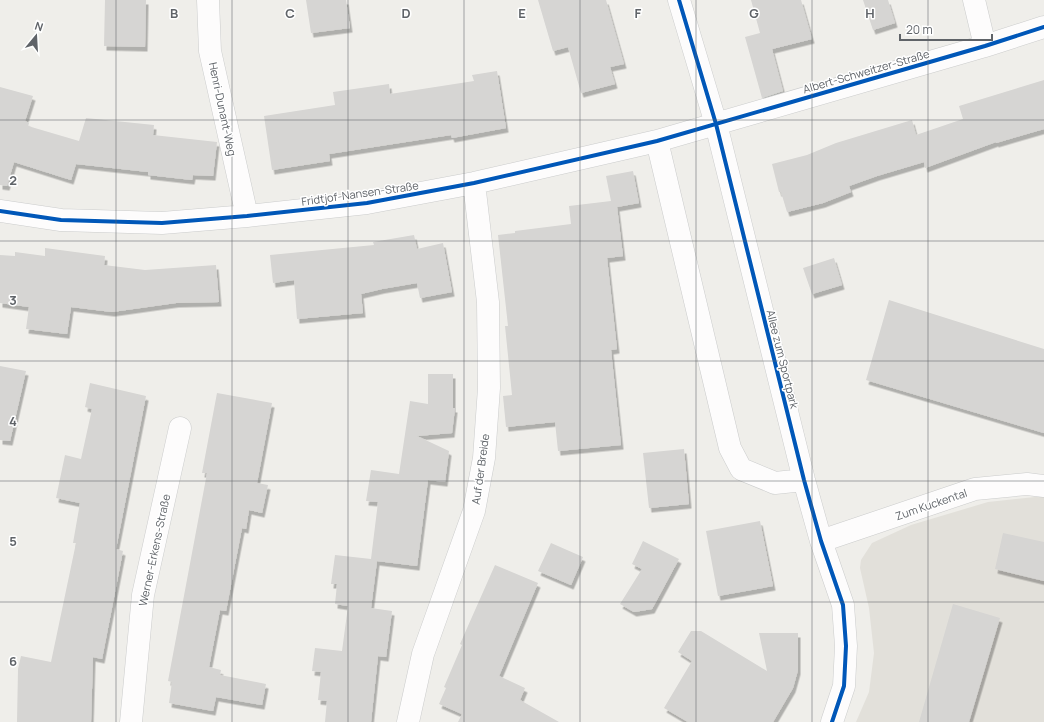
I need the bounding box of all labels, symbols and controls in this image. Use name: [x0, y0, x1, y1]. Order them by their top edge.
text: B: [170, 4, 178, 22]
text: C: [285, 4, 295, 22]
text: D: [401, 4, 411, 22]
text: E: [518, 4, 526, 22]
text: F: [635, 4, 642, 22]
text: G: [749, 4, 759, 22]
text: H: [865, 4, 875, 22]
north arrow: [16, 16, 56, 56]
scale bar: [900, 16, 992, 42]
text: N: [33, 18, 45, 34]
text: 20 m: [906, 21, 933, 38]
street label: Albert-Schweitzer-Straße: [801, 46, 932, 96]
street label: Henri-Dunant-Weg: [206, 61, 240, 157]
text: 2: [9, 171, 17, 189]
street label: Fridtjof-Nansen-Straße: [300, 177, 420, 209]
text: 3: [9, 291, 17, 309]
street label: Allee zum Sportpark: [763, 308, 803, 410]
text: 4: [9, 412, 17, 430]
street label: Auf der Breide: [468, 432, 492, 505]
street label: Zum Kuckental: [893, 485, 969, 523]
street label: Werner-Erkens-Straße: [135, 492, 173, 607]
text: 5: [9, 532, 17, 550]
text: 6: [9, 652, 17, 670]

